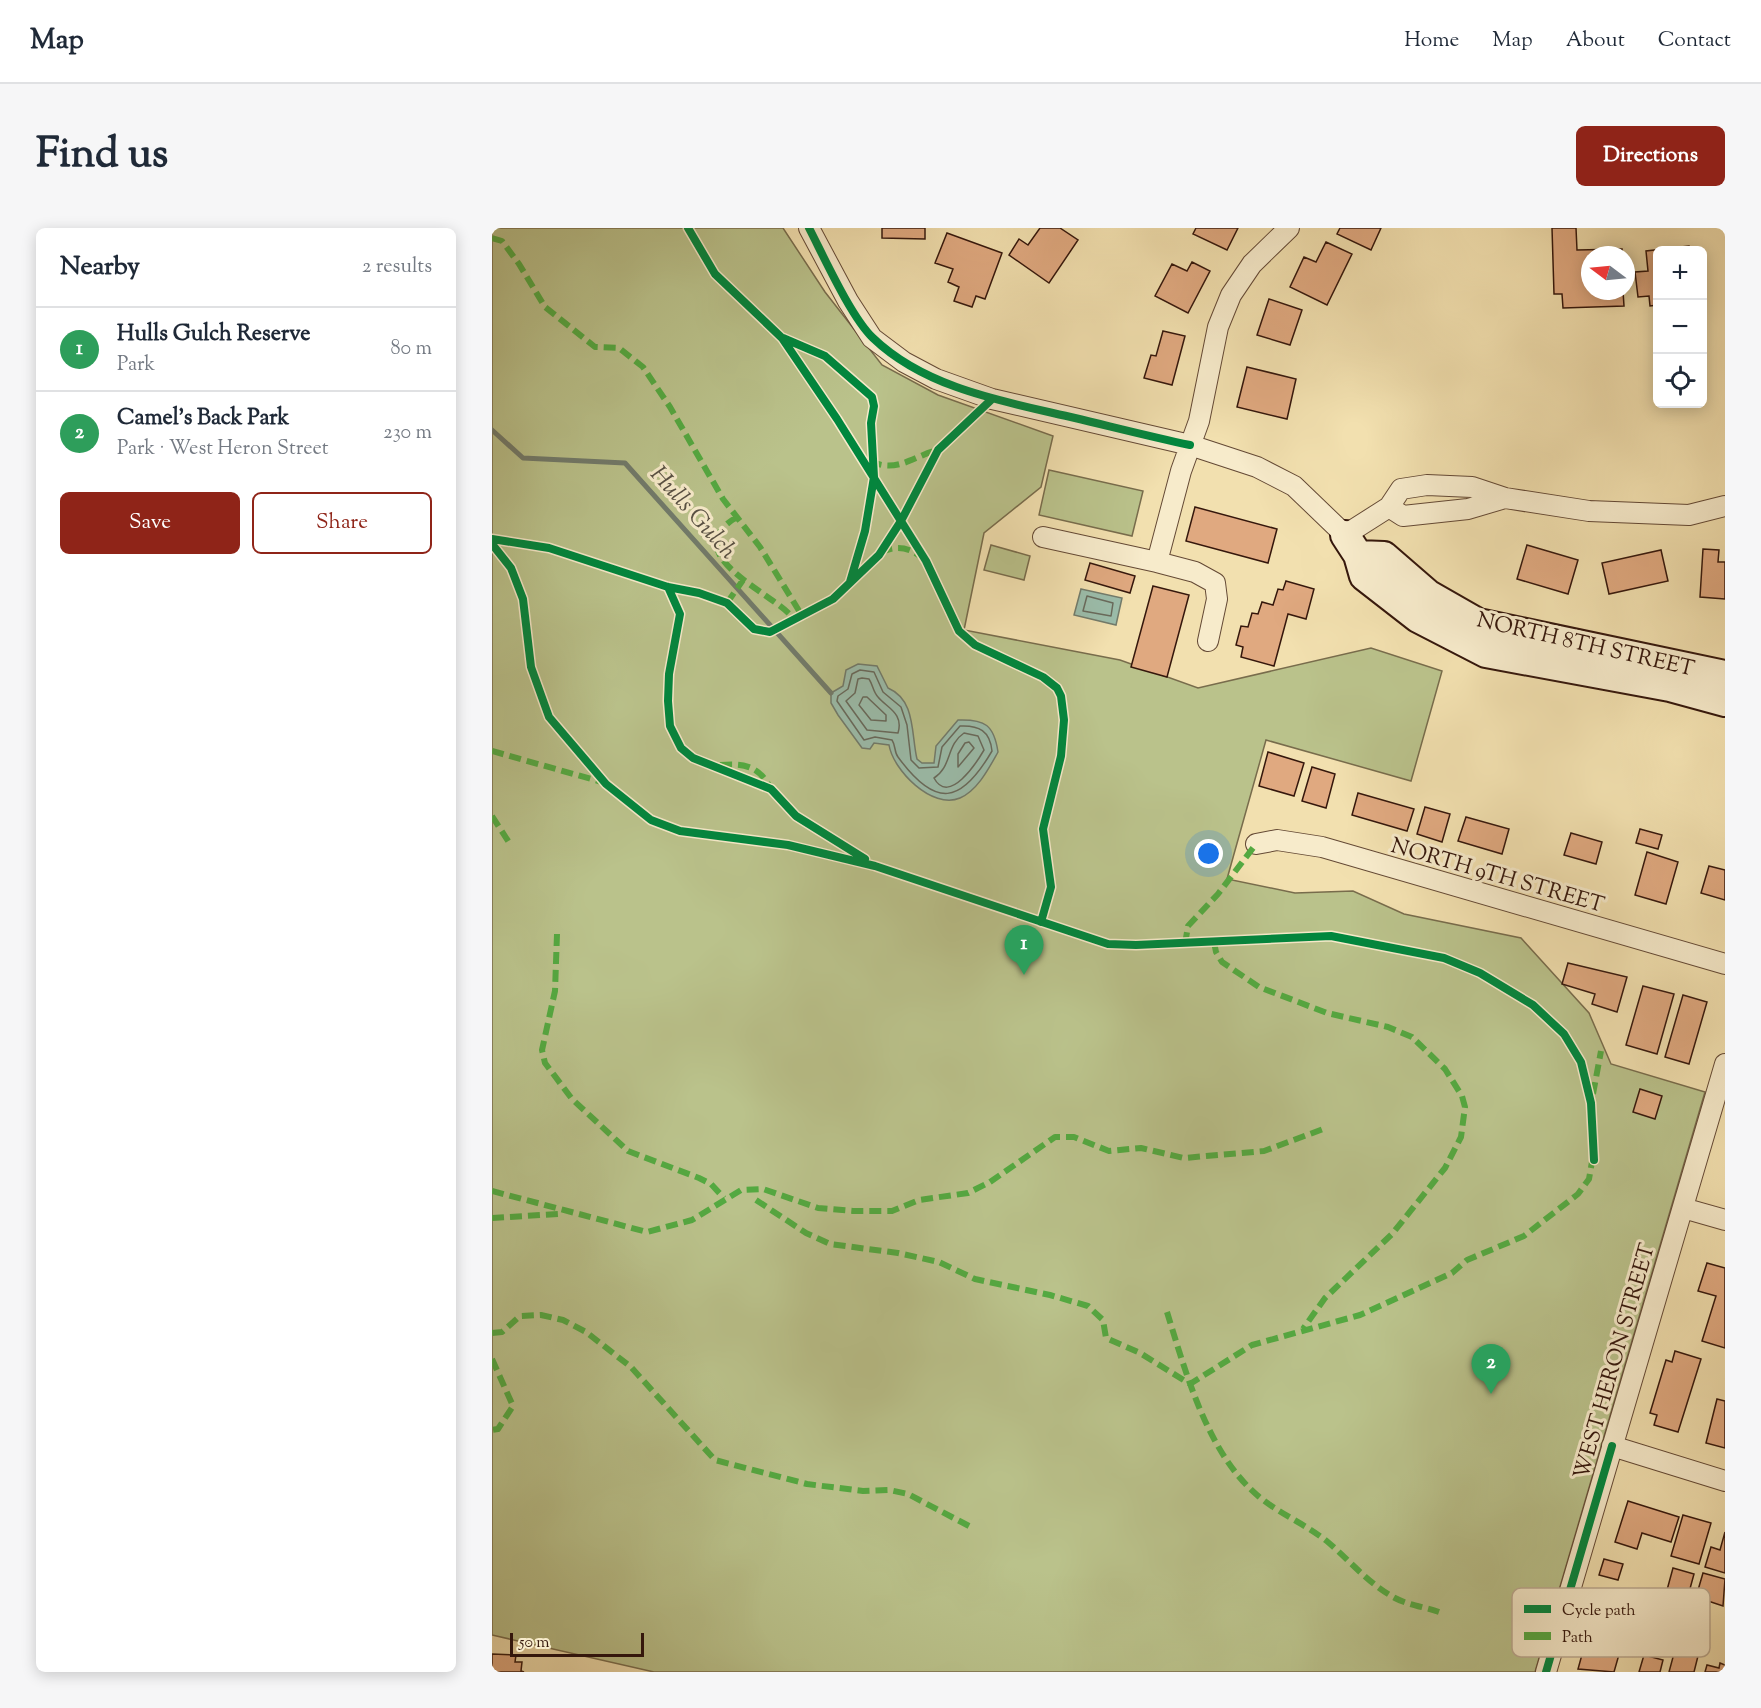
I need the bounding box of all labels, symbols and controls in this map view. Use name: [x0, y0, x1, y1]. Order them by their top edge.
text: Map: [30, 21, 84, 61]
text: Home: [1404, 26, 1459, 56]
text: Map: [1492, 26, 1533, 56]
text: About: [1566, 26, 1625, 56]
text: Contact: [1658, 26, 1731, 56]
text: Find us: [36, 126, 168, 186]
button: Directions: [1576, 126, 1725, 186]
north arrow: [1581, 246, 1635, 300]
map controls: [1653, 246, 1707, 408]
button: +: [1653, 246, 1707, 300]
text: Nearby: [60, 249, 140, 286]
text: 2 results: [362, 253, 432, 282]
button: −: [1653, 300, 1707, 354]
text: Hulls Gulch Reserve: [117, 319, 310, 351]
text: 1: [76, 335, 83, 364]
text: 80 m: [391, 335, 432, 364]
text: Park: [117, 351, 155, 380]
button: locate: [1653, 354, 1707, 408]
text: Camel's Back Park: [117, 403, 289, 435]
text: 2: [75, 419, 84, 448]
text: 230 m: [383, 419, 432, 448]
text: Park · West Heron Street: [117, 435, 329, 464]
water label: Hulls Gulch: [641, 459, 744, 568]
button: Save: [60, 492, 240, 554]
button: Share: [252, 492, 432, 554]
street label: NORTH 8TH STREET: [1473, 605, 1698, 687]
street label: NORTH 9TH STREET: [1387, 831, 1608, 923]
your location: [1194, 839, 1223, 868]
pin: 1: [1004, 926, 1044, 975]
street label: WEST HERON STREET: [1567, 1240, 1665, 1483]
pin: 2: [1472, 1344, 1510, 1394]
legend: [1512, 1588, 1710, 1657]
text: Cycle path: [1562, 1600, 1636, 1623]
text: Path: [1562, 1627, 1593, 1650]
scale bar: [510, 1630, 644, 1658]
text: 50 m: [519, 1632, 550, 1655]

